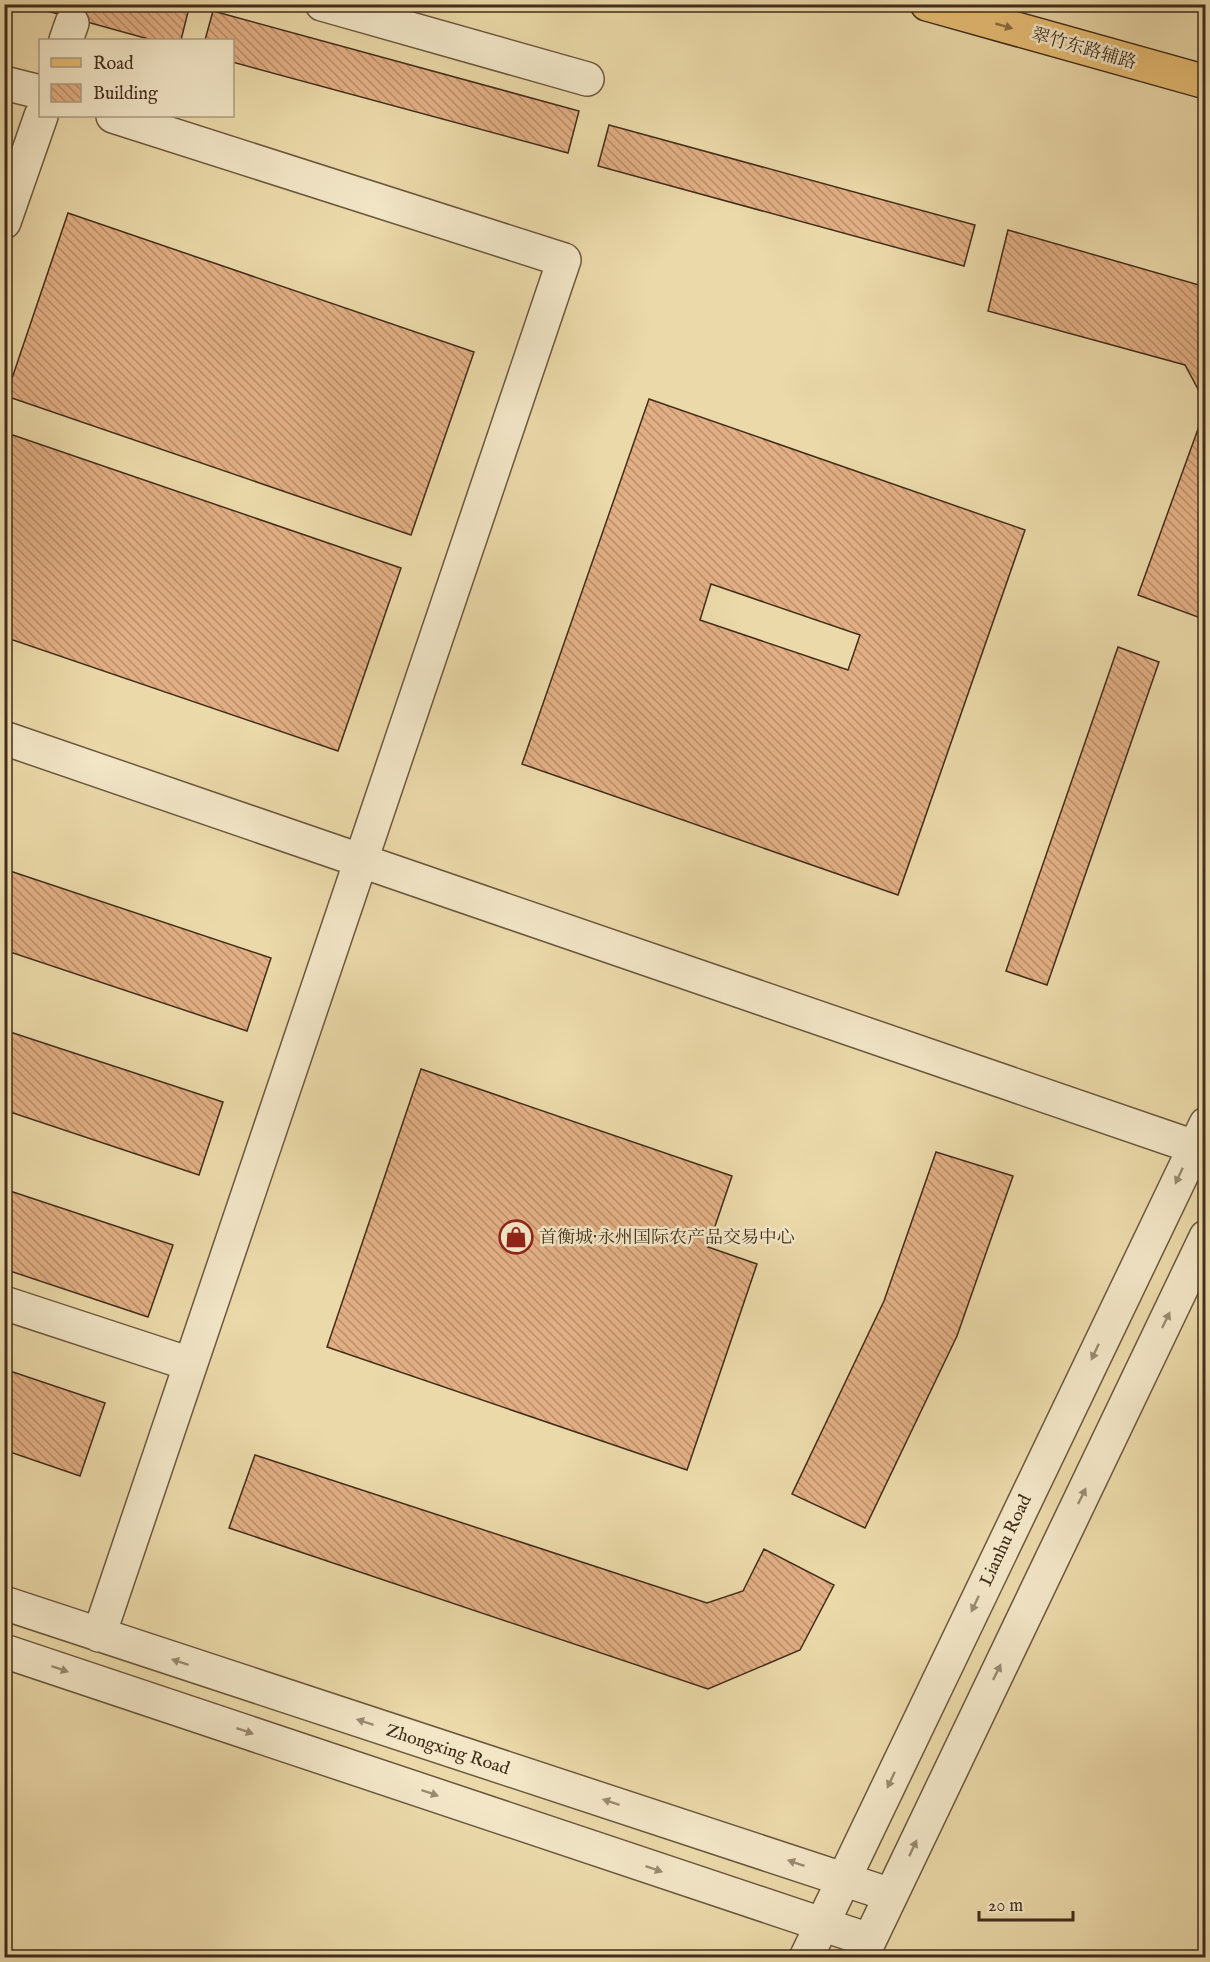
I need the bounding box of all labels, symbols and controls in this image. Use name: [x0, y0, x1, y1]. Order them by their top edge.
one-way arrow: [995, 22, 1013, 31]
street label: 翠竹东路辅路: [1029, 24, 1139, 75]
legend: [39, 39, 234, 117]
text: Road: [93, 53, 134, 76]
text: Building: [93, 83, 158, 106]
one-way arrow: [1175, 1167, 1184, 1184]
shop icon: 首衡城·永州国际农产品交易中心: [498, 1219, 534, 1255]
place label: 首衡城·永州国际农产品交易中心: [539, 1227, 795, 1250]
one-way arrow: [1161, 1312, 1170, 1329]
one-way arrow: [1091, 1343, 1100, 1360]
one-way arrow: [1077, 1488, 1086, 1505]
street label: Lianhu Road: [975, 1491, 1038, 1590]
one-way arrow: [971, 1595, 980, 1612]
one-way arrow: [171, 1656, 189, 1666]
one-way arrow: [993, 1664, 1002, 1681]
one-way arrow: [51, 1665, 69, 1675]
one-way arrow: [356, 1717, 374, 1726]
street label: Zhongxing Road: [383, 1720, 513, 1781]
one-way arrow: [236, 1727, 254, 1737]
one-way arrow: [887, 1771, 896, 1788]
one-way arrow: [421, 1789, 439, 1799]
one-way arrow: [602, 1797, 620, 1806]
one-way arrow: [909, 1840, 918, 1857]
one-way arrow: [787, 1857, 805, 1867]
one-way arrow: [646, 1864, 664, 1874]
scale bar: [979, 1884, 1074, 1922]
text: 20 m: [988, 1895, 1023, 1918]

